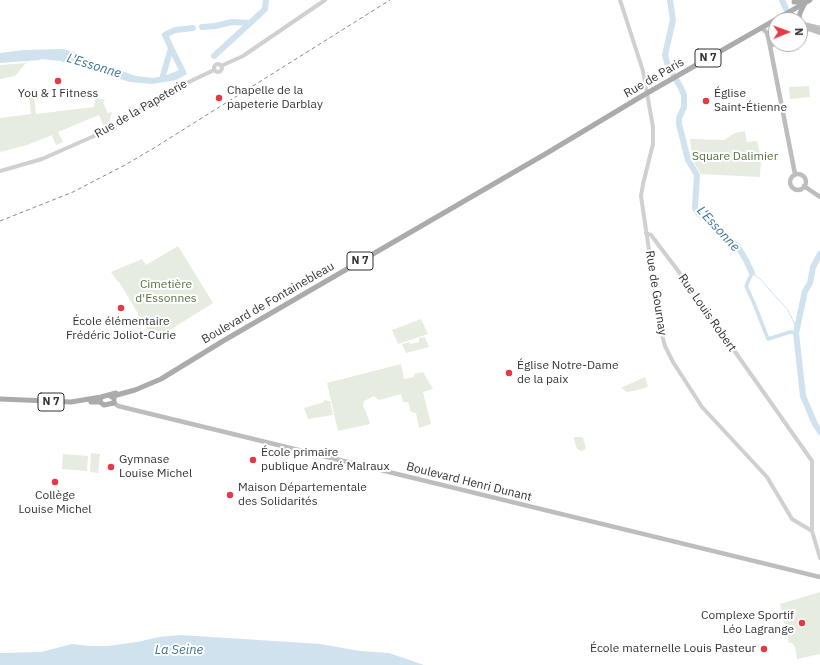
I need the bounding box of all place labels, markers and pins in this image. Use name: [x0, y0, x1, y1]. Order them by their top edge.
marker: You & I Fitness: [53, 76, 63, 86]
place label: Chapelle de la papeterie Darblay: [227, 84, 323, 112]
place label: You & I Fitness: [18, 87, 98, 101]
place label: Église Saint-Étienne: [714, 87, 787, 115]
marker: Chapelle de la papeterie Darblay: [214, 93, 224, 103]
marker: Église Saint-Étienne: [701, 96, 711, 106]
marker: École élémentaire Frédéric Joliot-Curie: [116, 303, 126, 313]
place label: École élémentaire Frédéric Joliot-Curie: [66, 315, 176, 343]
place label: Église Notre-Dame de la paix: [517, 359, 619, 387]
marker: Église Notre-Dame de la paix: [504, 368, 514, 378]
place label: École primaire publique André Malraux: [261, 446, 390, 474]
place label: Gymnase Louise Michel: [119, 453, 192, 481]
marker: École primaire publique André Malraux: [248, 455, 258, 465]
marker: Gymnase Louise Michel: [106, 462, 116, 472]
marker: Collège Louise Michel: [50, 477, 60, 487]
place label: Maison Départementale des Solidarités: [238, 481, 367, 509]
place label: Collège Louise Michel: [18, 489, 92, 517]
marker: Maison Départementale des Solidarités: [225, 490, 235, 500]
place label: Complexe Sportif Léo Lagrange: [701, 609, 794, 637]
marker: Complexe Sportif Léo Lagrange: [797, 618, 807, 628]
place label: École maternelle Louis Pasteur: [590, 642, 756, 656]
marker: École maternelle Louis Pasteur: [759, 644, 769, 654]

